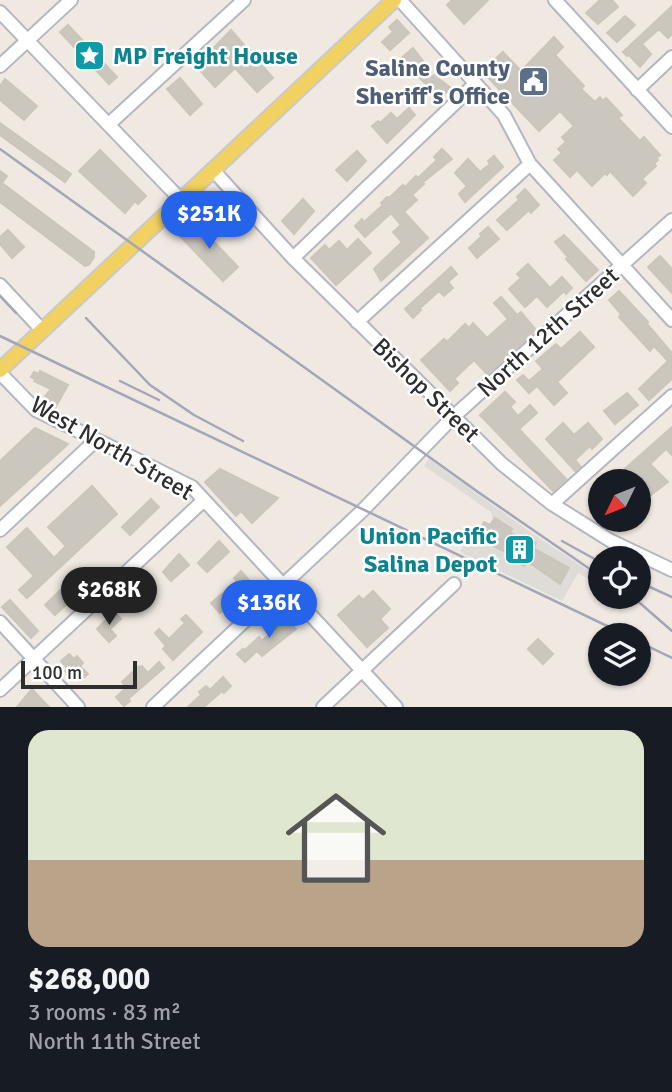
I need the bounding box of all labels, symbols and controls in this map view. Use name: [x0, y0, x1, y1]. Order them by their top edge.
place icon: MP Freight House: [73, 39, 107, 73]
place label: MP Freight House: [113, 41, 298, 71]
place label: Saline County Sheriff's Office: [356, 53, 510, 111]
public building icon: Saline County Sheriff's Office: [516, 65, 550, 99]
pin: $251K: [160, 191, 258, 251]
text: $251K: [177, 199, 241, 228]
street label: North 12th Street: [471, 261, 625, 403]
street label: Bishop Street: [366, 331, 486, 449]
street label: West North Street: [25, 389, 199, 507]
north arrow: [588, 469, 651, 532]
map controls: [588, 469, 651, 686]
place label: Union Pacific Salina Depot: [359, 521, 497, 579]
building icon: Union Pacific Salina Depot: [503, 533, 537, 567]
button: locate: [588, 546, 651, 609]
pin: $268K: [60, 568, 158, 627]
text: $268K: [77, 575, 141, 604]
pin: $136K: [220, 580, 318, 640]
text: $136K: [237, 588, 301, 617]
button: layers: [588, 623, 651, 686]
scale bar: [21, 658, 136, 690]
text: 100 m: [32, 661, 82, 685]
icon: home: [273, 775, 399, 901]
text: $268,000: [28, 961, 150, 998]
text: 3 rooms · 83 m²: [28, 998, 181, 1027]
text: North 11th Street: [28, 1027, 201, 1056]

